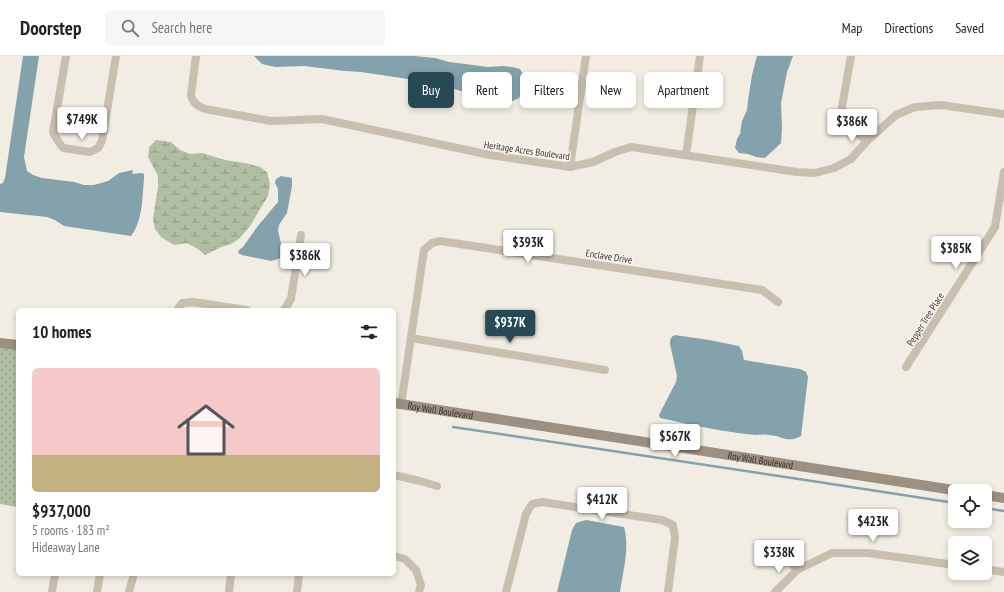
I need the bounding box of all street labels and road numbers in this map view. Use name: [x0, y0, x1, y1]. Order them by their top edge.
street label: Heritage Acres Boulevard: [483, 138, 571, 163]
street label: Enclave Drive: [585, 246, 633, 267]
street label: Pepper Tree Place: [904, 290, 947, 348]
street label: Roy Wall Boulevard: [407, 399, 474, 422]
street label: Roy Wall Boulevard: [727, 449, 794, 472]

